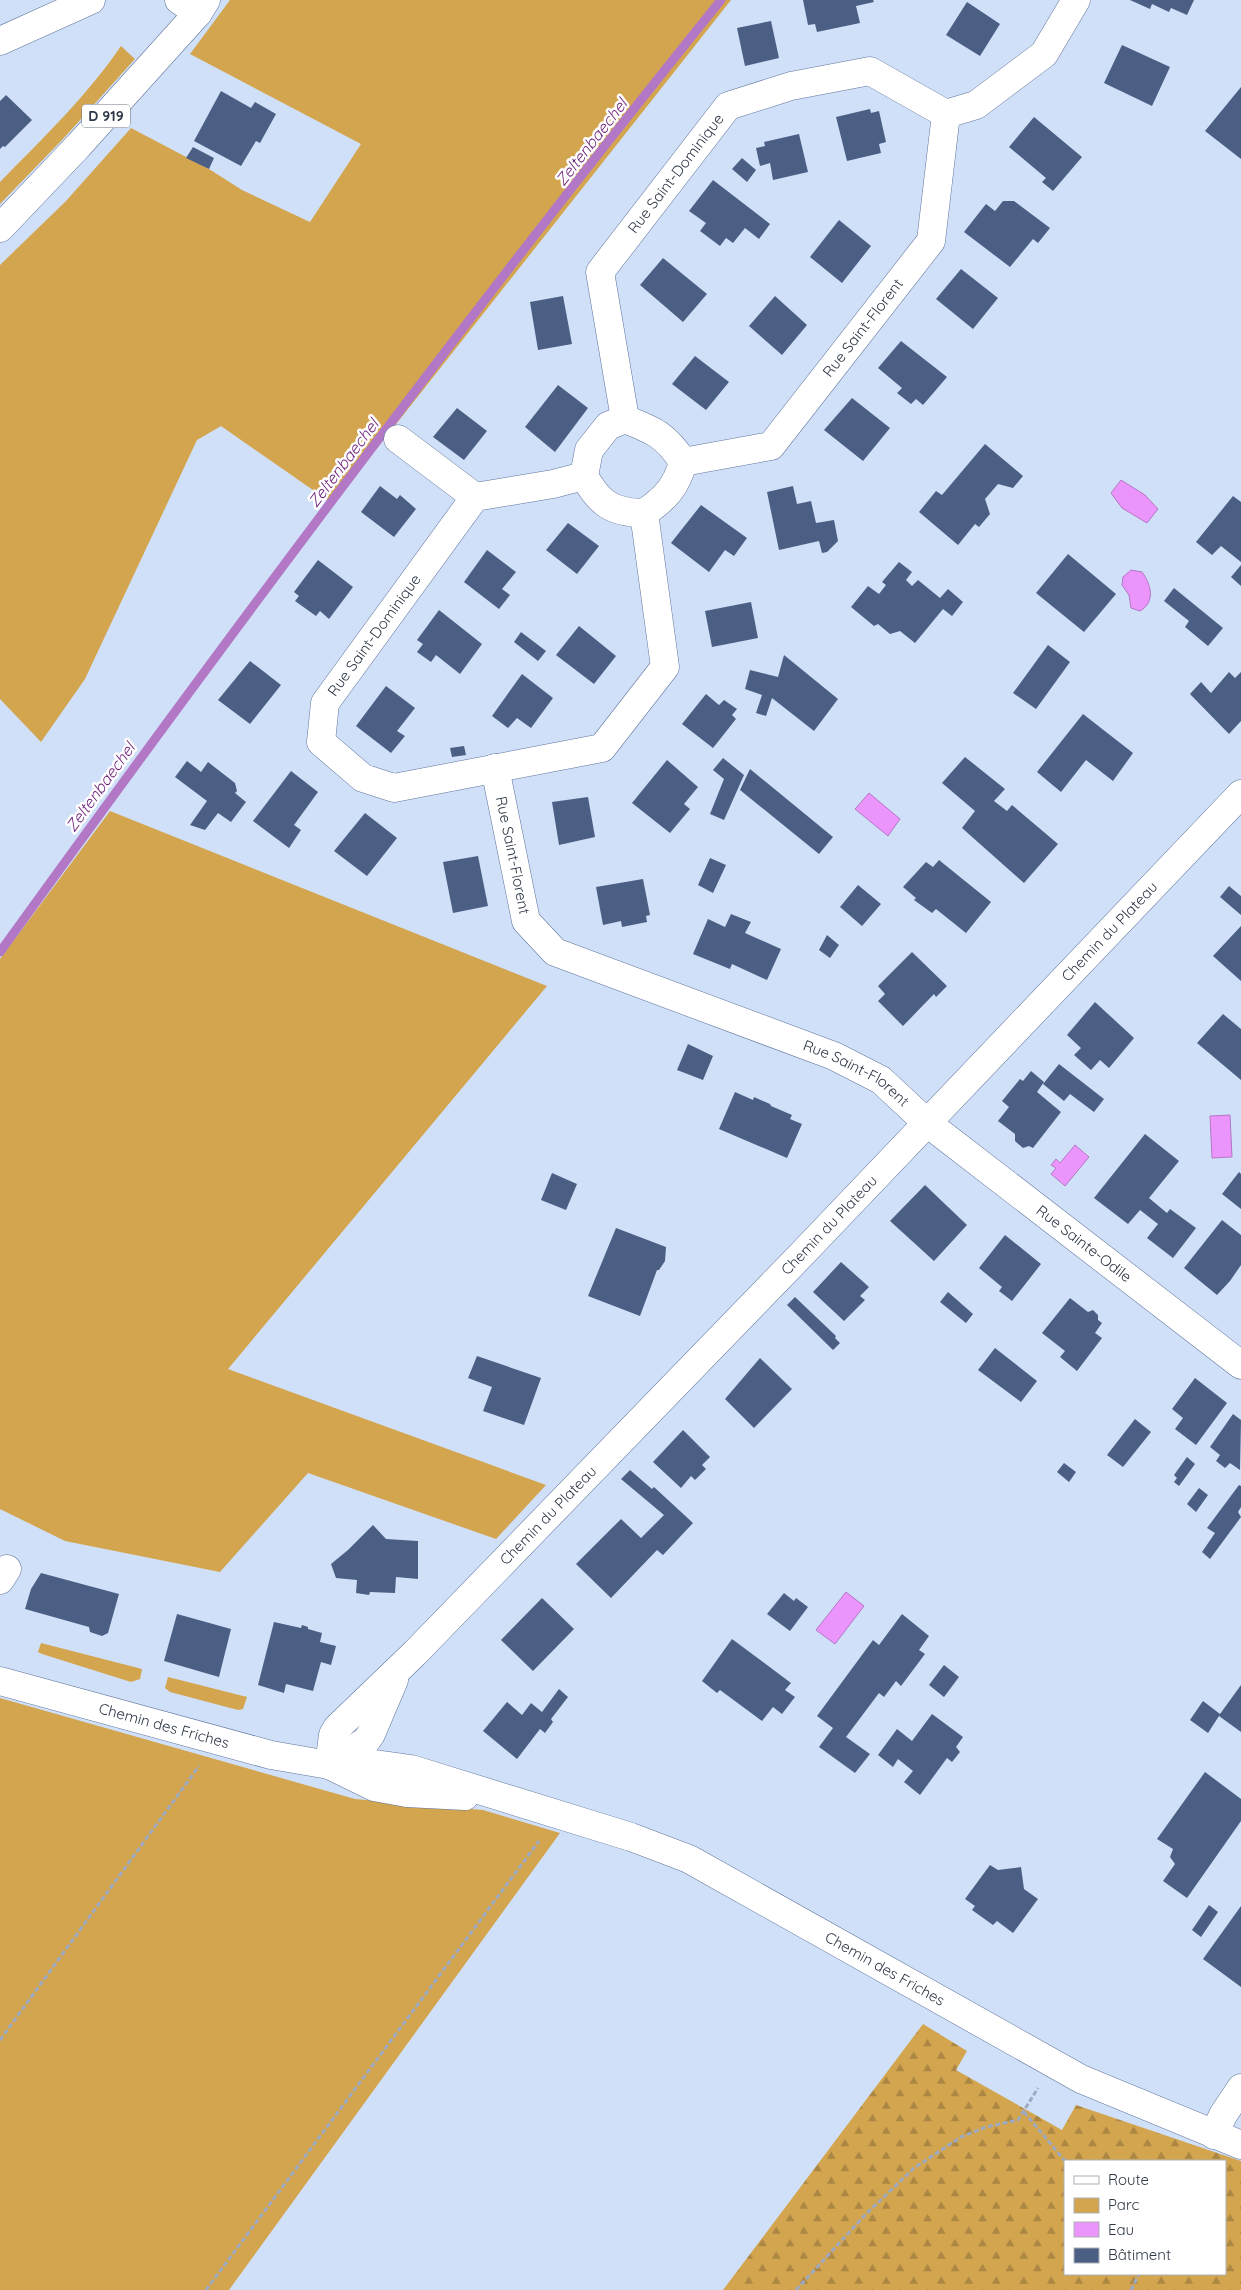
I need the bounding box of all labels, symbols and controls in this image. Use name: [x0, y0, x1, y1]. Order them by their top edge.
water label: Zeltenbaechel: [551, 93, 633, 190]
road number: D 919: [82, 104, 130, 128]
street label: Rue Saint-Dominique: [623, 110, 728, 237]
street label: Rue Saint-Florent: [818, 275, 907, 381]
water label: Zeltenbaechel: [303, 413, 384, 511]
street label: Rue Saint-Dominique: [323, 570, 425, 700]
water label: Zeltenbaechel: [61, 737, 140, 835]
street label: Rue Saint-Florent: [492, 794, 534, 916]
street label: Chemin du Plateau: [1057, 877, 1161, 985]
street label: Rue Saint-Florent: [801, 1035, 913, 1110]
street label: Chemin du Plateau: [777, 1171, 881, 1279]
street label: Rue Sainte-Odile: [1033, 1201, 1136, 1286]
street label: Chemin du Plateau: [495, 1462, 600, 1569]
street label: Chemin des Friches: [97, 1698, 231, 1752]
street label: Chemin des Friches: [822, 1927, 948, 2010]
legend: [1064, 2160, 1226, 2275]
text: Route: [1108, 2170, 1149, 2189]
text: Parc: [1108, 2195, 1139, 2214]
text: Eau: [1108, 2220, 1134, 2239]
text: Bâtiment: [1108, 2245, 1171, 2264]

